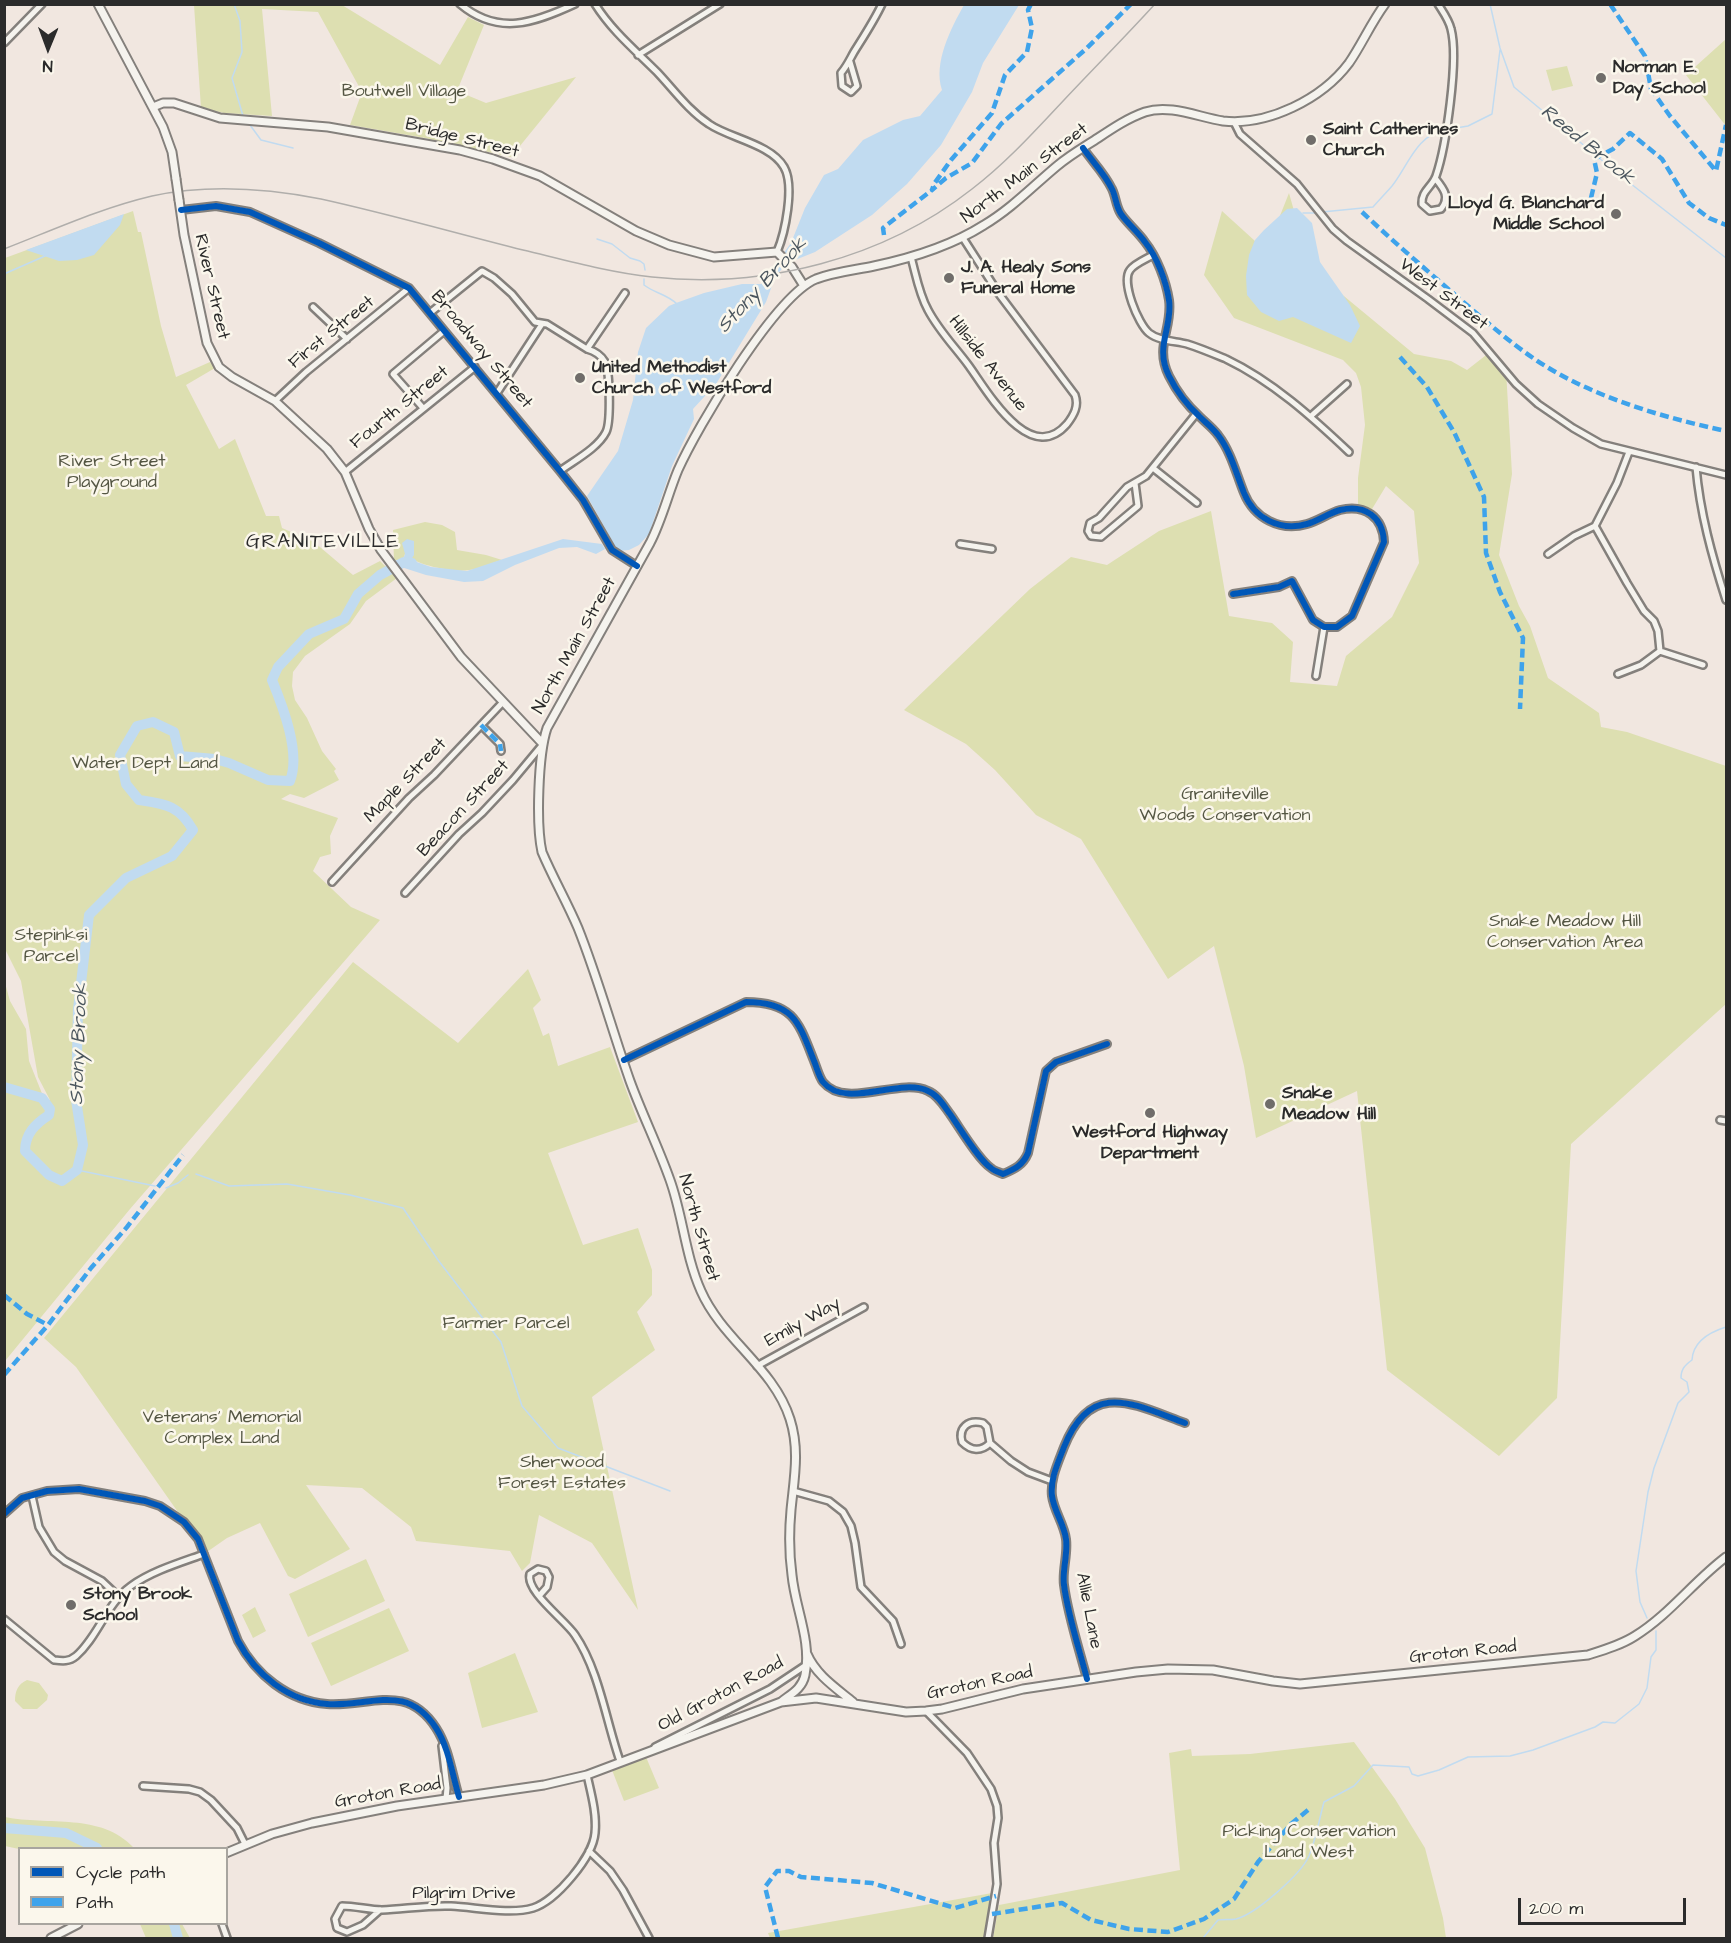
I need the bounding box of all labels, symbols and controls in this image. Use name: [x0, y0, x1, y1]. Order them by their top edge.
north arrow: [18, 18, 78, 78]
text: N: [42, 55, 53, 77]
place label: Norman E. Day School: [1613, 57, 1706, 100]
marker: Norman E. Day School: [1594, 71, 1608, 85]
park label: Boutwell Village: [342, 81, 466, 103]
water label: Reed Brook: [1535, 101, 1639, 191]
street label: Bridge Street: [403, 114, 521, 164]
street label: North Main Street: [957, 119, 1093, 229]
place label: Saint Catherines Church: [1323, 119, 1458, 162]
marker: Saint Catherines Church: [1304, 133, 1318, 147]
place label: Lloyd G. Blanchard Middle School: [1448, 193, 1604, 236]
marker: Lloyd G. Blanchard Middle School: [1609, 207, 1623, 221]
street label: River Street: [188, 232, 234, 342]
water label: Stony Brook: [713, 233, 813, 339]
street label: West Street: [1394, 255, 1492, 335]
place label: J. A. Healy Sons Funeral Home: [961, 257, 1091, 300]
marker: J. A. Healy Sons Funeral Home: [942, 271, 956, 285]
street label: Broadway Street: [425, 287, 537, 413]
street label: First Street: [285, 292, 379, 374]
street label: Hillside Avenue: [943, 312, 1031, 416]
place label: United Methodist Church of Westford: [592, 357, 771, 400]
street label: Fourth Street: [346, 362, 454, 454]
marker: United Methodist Church of Westford: [573, 371, 587, 385]
park label: River Street Playground: [58, 451, 166, 494]
district label: GRANITEVILLE: [246, 531, 400, 555]
street label: North Main Street: [528, 574, 622, 718]
street label: Maple Street: [360, 734, 452, 828]
park label: Water Dept Land: [72, 753, 218, 775]
street label: Beacon Street: [413, 756, 515, 862]
park label: Graniteville Woods Conservation: [1140, 784, 1310, 826]
park label: Snake Meadow Hill Conservation Area: [1487, 911, 1643, 954]
park label: Stepinksi Parcel: [14, 925, 88, 968]
water label: Stony Brook: [66, 983, 94, 1105]
place label: Snake Meadow Hill: [1282, 1083, 1376, 1126]
marker: Snake Meadow Hill: [1263, 1097, 1277, 1111]
marker: Westford Highway Department: [1143, 1106, 1157, 1120]
place label: Westford Highway Department: [1072, 1122, 1228, 1164]
street label: North Street: [672, 1172, 724, 1284]
street label: Emily Way: [761, 1293, 845, 1353]
park label: Farmer Parcel: [443, 1313, 569, 1335]
park label: Veterans' Memorial Complex Land: [143, 1407, 301, 1450]
park label: Sherwood Forest Estates: [498, 1452, 626, 1494]
street label: Allie Lane: [1070, 1571, 1106, 1651]
place label: Stony Brook School: [83, 1584, 192, 1626]
marker: Stony Brook School: [64, 1598, 78, 1612]
street label: Groton Road: [1408, 1637, 1518, 1669]
street label: Old Groton Road: [655, 1653, 787, 1737]
street label: Groton Road: [925, 1662, 1035, 1706]
street label: Groton Road: [333, 1774, 443, 1814]
park label: Picking Conservation Land West: [1222, 1821, 1396, 1864]
legend: [18, 1847, 228, 1925]
text: Cycle path: [76, 1860, 165, 1885]
street label: Pilgrim Drive: [412, 1883, 516, 1905]
scale bar: [1521, 1886, 1689, 1924]
text: Path: [76, 1890, 113, 1915]
text: 200 m: [1529, 1896, 1583, 1921]

